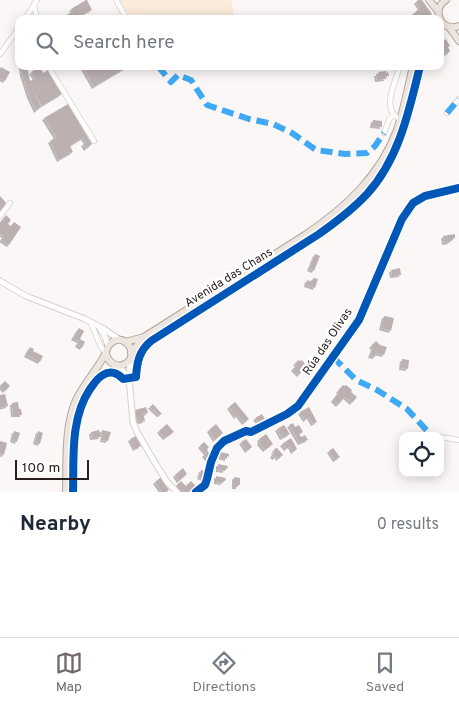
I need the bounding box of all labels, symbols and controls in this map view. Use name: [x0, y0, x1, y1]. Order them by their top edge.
search box: [15, 15, 444, 70]
icon: search: [33, 29, 61, 57]
text: Search here: [73, 31, 175, 55]
street label: Avenida das Chans: [182, 245, 276, 311]
street label: Rúa das Olivas: [300, 305, 356, 379]
map controls: [399, 432, 444, 477]
button: locate: [399, 432, 444, 477]
scale bar: [15, 457, 89, 480]
text: 100 m: [22, 460, 60, 477]
text: Nearby: [20, 511, 91, 538]
text: 0 results: [377, 515, 439, 535]
tab: Map: [55, 649, 83, 696]
tab: Directions: [192, 649, 256, 696]
tab: Saved: [366, 649, 404, 696]

